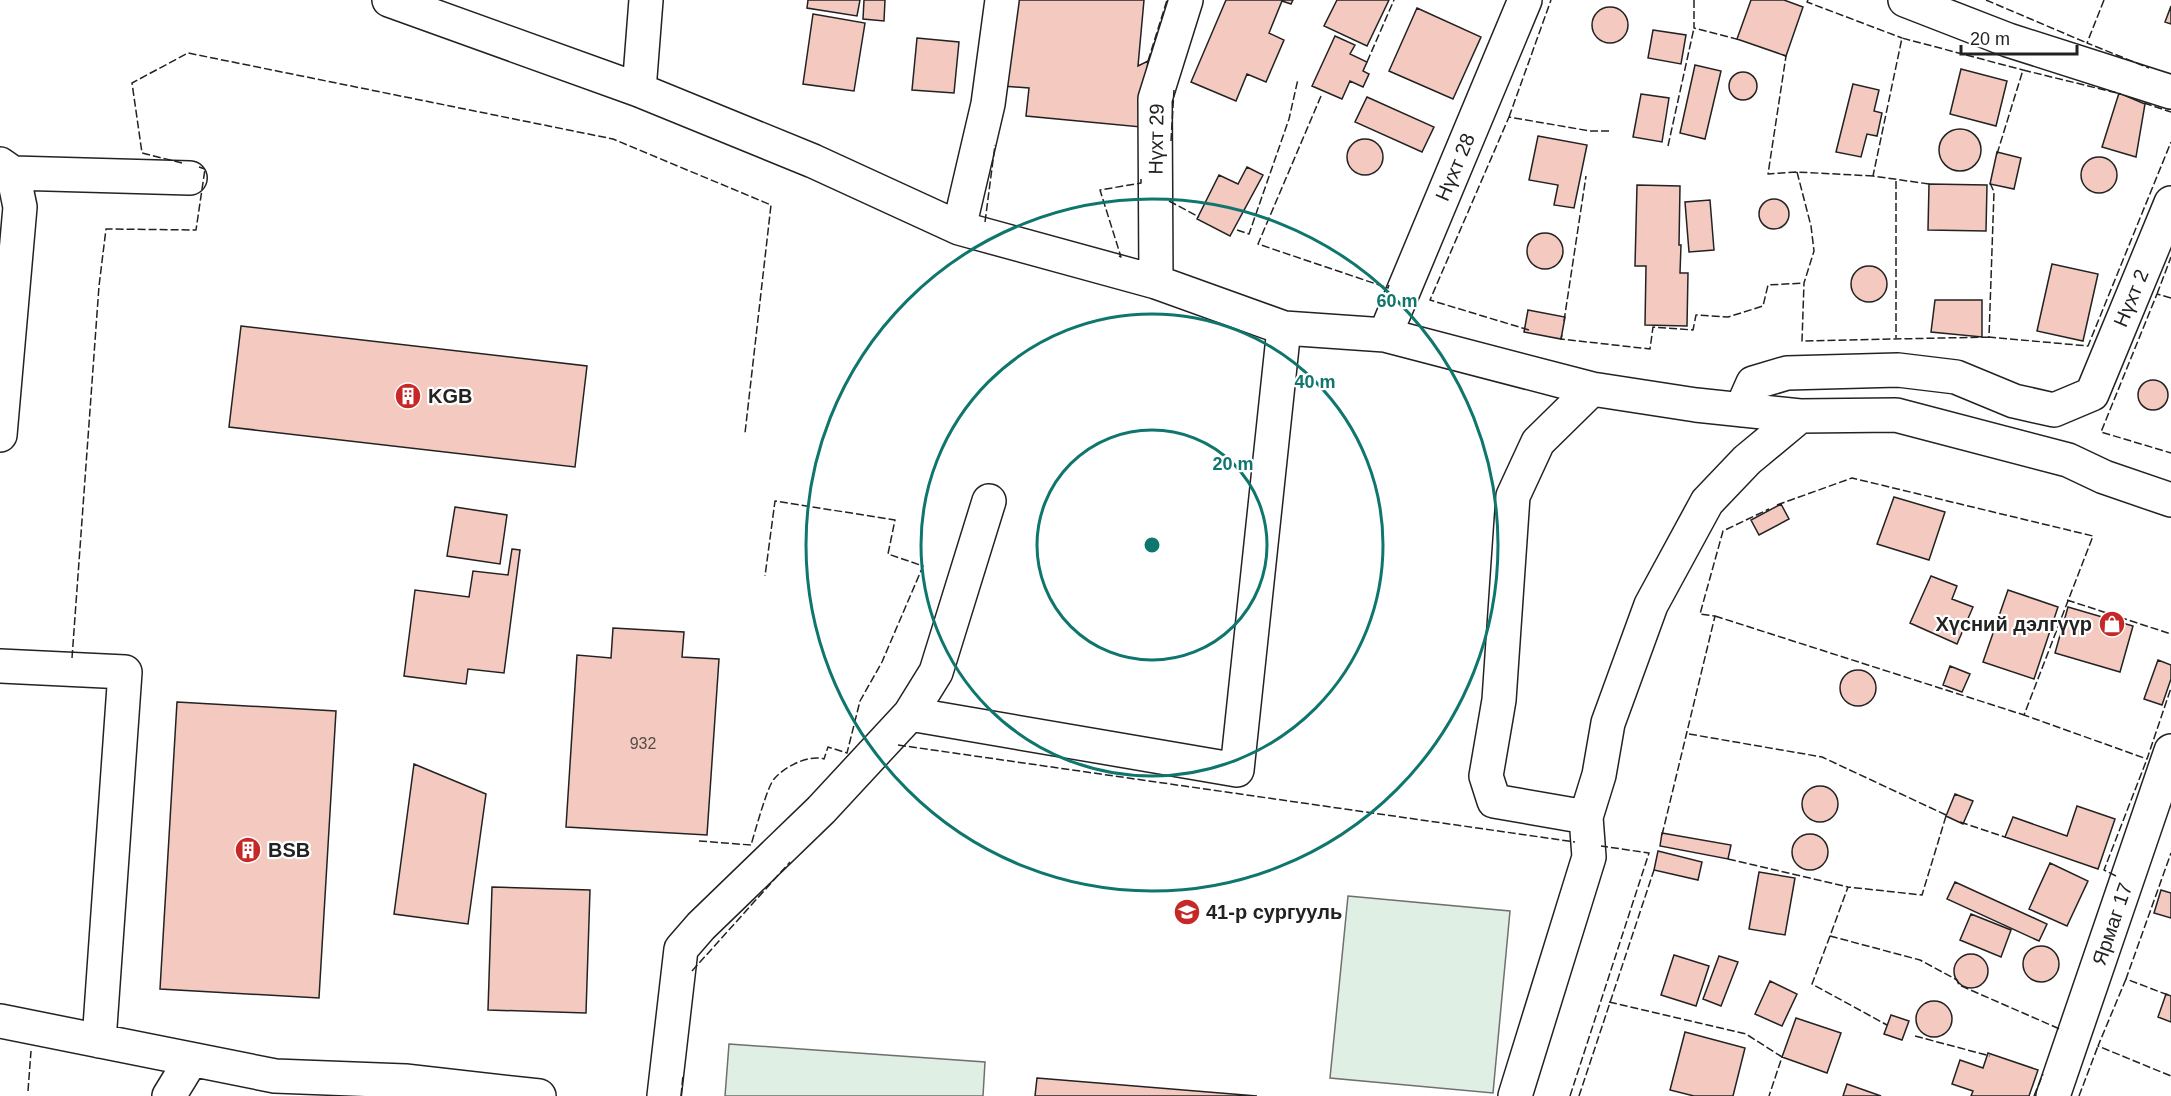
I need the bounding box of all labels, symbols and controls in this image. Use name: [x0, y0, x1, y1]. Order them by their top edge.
scale bar: [1961, 18, 2076, 56]
text: 20 m: [1970, 29, 2010, 49]
street label: Нүхт 29: [1144, 103, 1168, 175]
street label: Нүхт 28: [1431, 130, 1479, 204]
street label: Нүхт 2: [2109, 266, 2153, 330]
text: 60 m: [1376, 291, 1418, 311]
text: 40 m: [1294, 372, 1336, 392]
building icon: KGB: [393, 381, 423, 411]
place label: KGB: [428, 385, 472, 407]
text: 20 m: [1212, 454, 1254, 474]
centre of rings: [1142, 535, 1162, 555]
shop icon: Хүсний дэлгүүр: [2097, 609, 2127, 639]
place label: Хүсний дэлгүүр: [1935, 613, 2092, 635]
house number: 932: [630, 735, 656, 752]
building icon: BSB: [233, 835, 263, 865]
place label: BSB: [268, 839, 310, 861]
street label: Ярмаг 17: [2088, 880, 2136, 968]
school or university icon: 41-р сургууль: [1172, 897, 1202, 927]
place label: 41-р сургууль: [1206, 901, 1342, 923]

